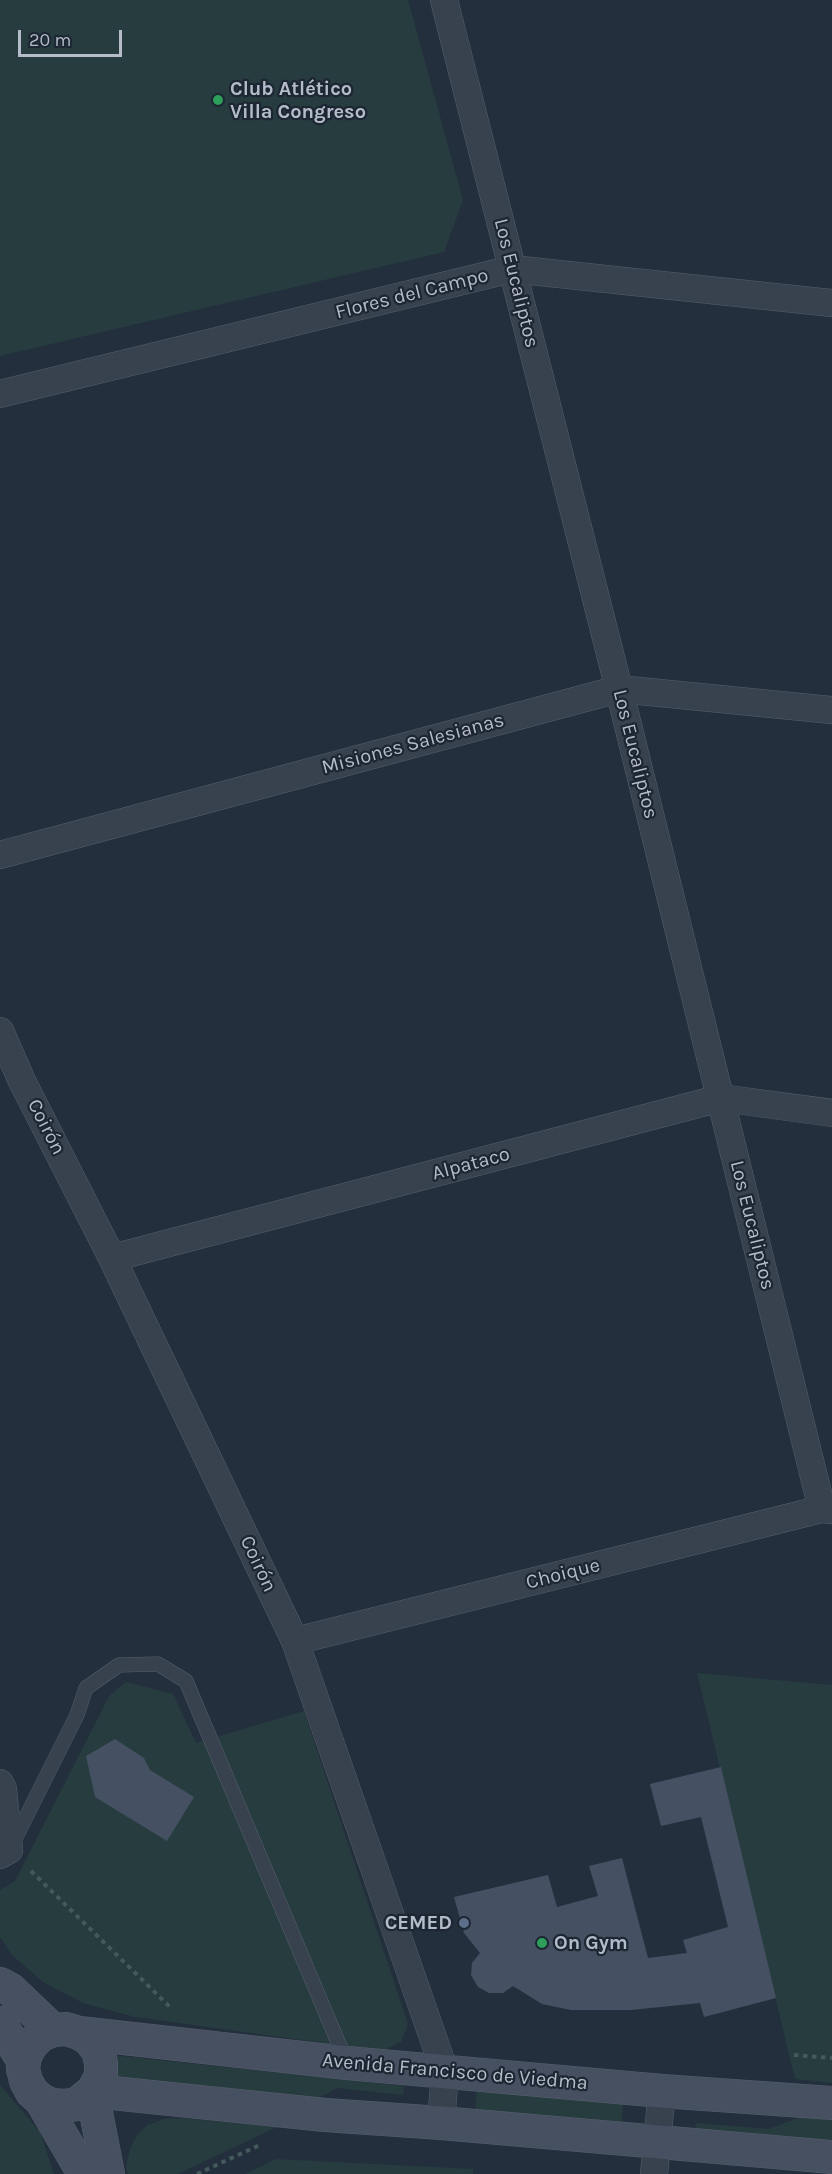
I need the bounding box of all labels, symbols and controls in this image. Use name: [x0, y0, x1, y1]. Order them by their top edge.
scale bar: [21, 18, 124, 56]
text: 20 m: [29, 29, 71, 51]
place label: Club Atlético Villa Congreso: [230, 77, 366, 124]
marker: Club Atlético Villa Congreso: [211, 93, 225, 107]
street label: Los Eucaliptos: [488, 216, 544, 350]
street label: Flores del Campo: [333, 263, 491, 325]
street label: Los Eucaliptos: [607, 687, 663, 821]
street label: Misiones Salesianas: [319, 708, 507, 780]
street label: Coirón: [22, 1095, 70, 1159]
street label: Alpataco: [429, 1142, 513, 1186]
street label: Los Eucaliptos: [724, 1158, 780, 1292]
street label: Coirón: [235, 1532, 281, 1596]
street label: Choique: [524, 1553, 602, 1595]
place label: CEMED: [385, 1911, 452, 1935]
marker: CEMED: [457, 1916, 471, 1930]
place label: On Gym: [554, 1931, 628, 1955]
marker: On Gym: [535, 1936, 549, 1950]
street label: Avenida Francisco de Viedma: [321, 2048, 589, 2096]

